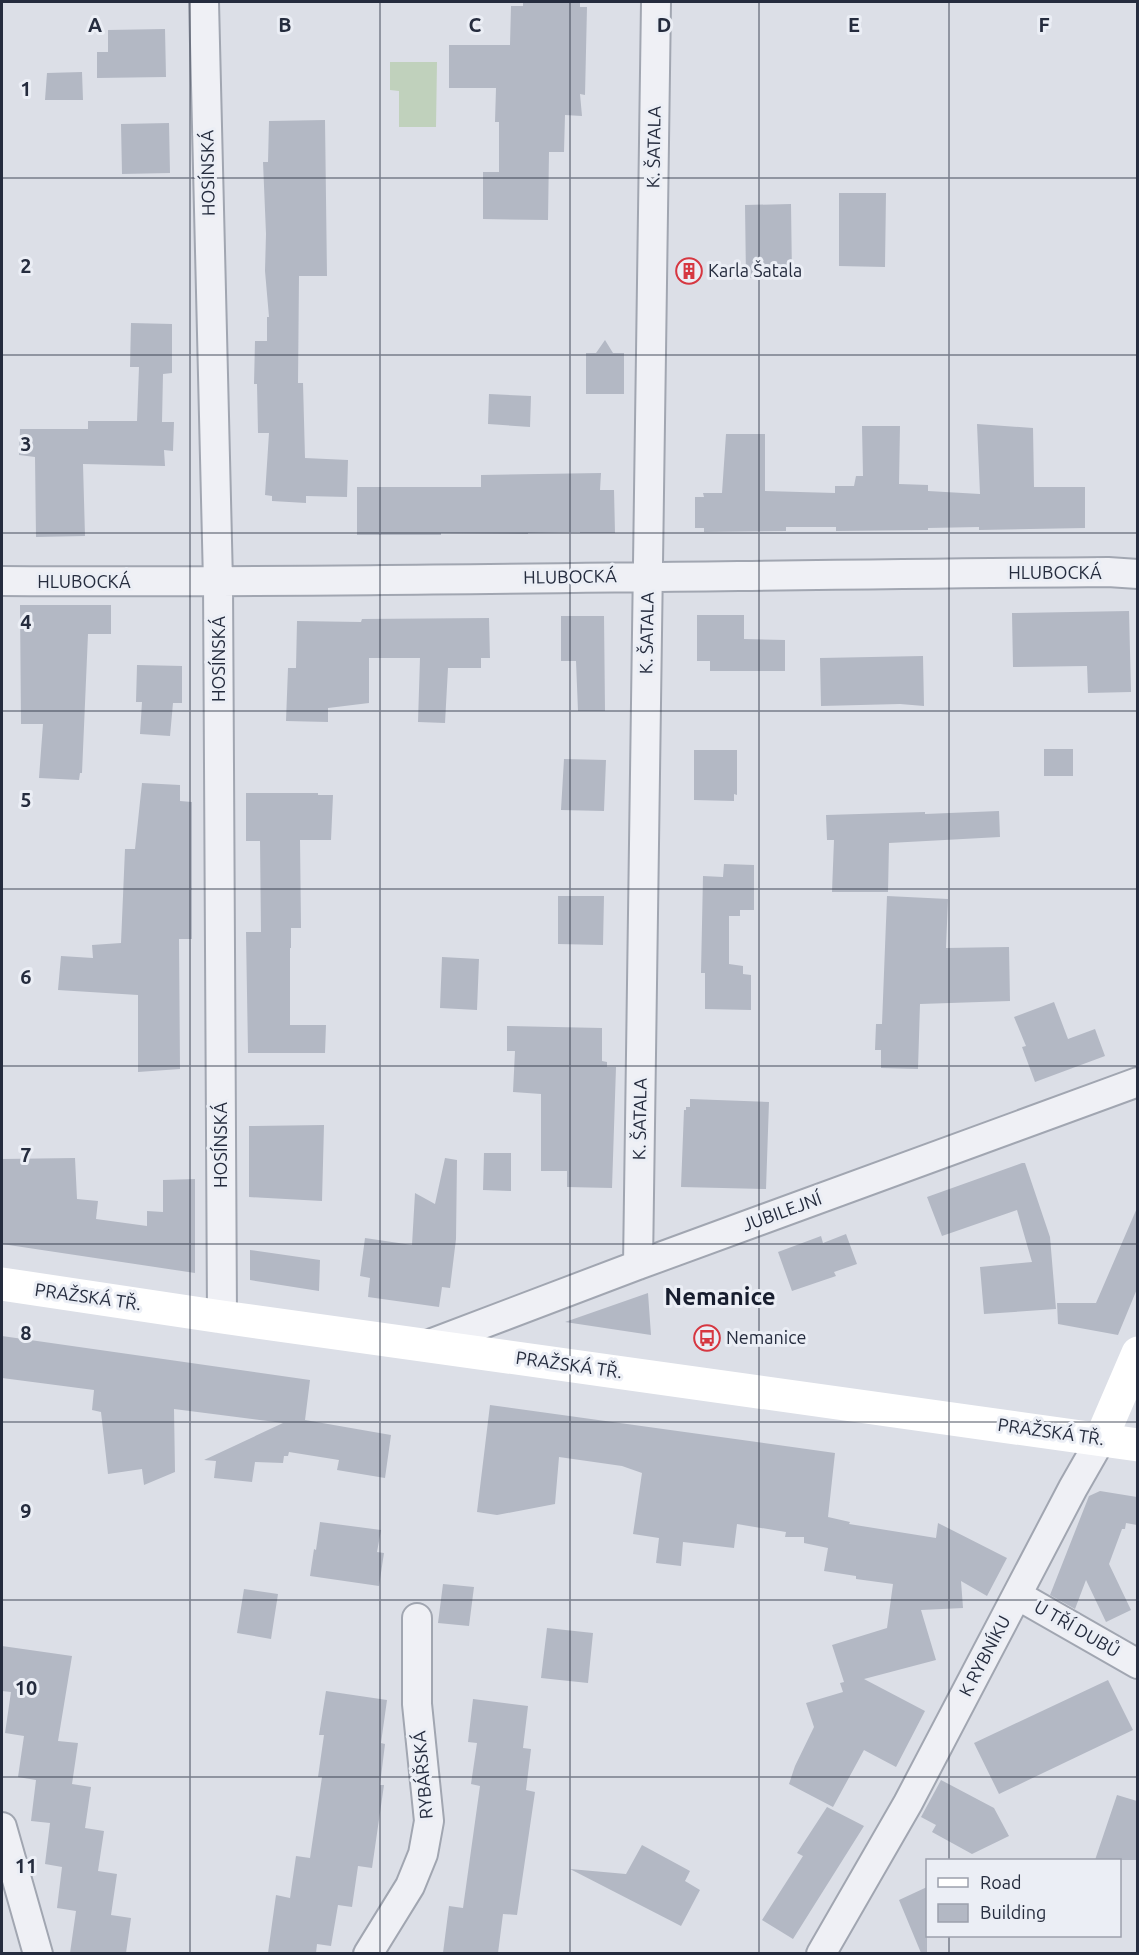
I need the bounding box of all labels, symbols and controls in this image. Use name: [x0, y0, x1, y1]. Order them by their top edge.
text: A: [88, 13, 102, 36]
text: B: [278, 13, 292, 36]
text: C: [469, 13, 482, 36]
text: D: [657, 13, 671, 36]
text: E: [848, 13, 860, 36]
text: F: [1038, 13, 1050, 36]
text: 1: [20, 77, 32, 100]
street label: K. ŠATALA: [641, 105, 664, 188]
street label: HOSÍNSKÁ: [195, 130, 218, 216]
text: 2: [20, 254, 32, 277]
building icon: Karla Šatala: [674, 256, 704, 286]
place label: Karla Šatala: [708, 259, 802, 280]
text: 3: [20, 432, 32, 455]
street label: HLUBOCKÁ: [1008, 561, 1102, 582]
street label: HLUBOCKÁ: [523, 564, 617, 587]
street label: HLUBOCKÁ: [37, 570, 131, 591]
street label: K. ŠATALA: [634, 591, 657, 674]
text: 4: [20, 610, 32, 633]
street label: HOSÍNSKÁ: [207, 616, 228, 702]
text: 5: [20, 788, 32, 811]
text: 6: [20, 965, 32, 988]
street label: K. ŠATALA: [627, 1077, 650, 1160]
street label: HOSÍNSKÁ: [209, 1102, 230, 1188]
text: 7: [20, 1143, 32, 1166]
street label: JUBILEJNÍ: [739, 1186, 824, 1235]
street label: PRAŽSKÁ TŘ.: [34, 1278, 143, 1313]
district label: Nemanice: [664, 1283, 776, 1310]
text: 8: [20, 1321, 32, 1344]
bus stop icon: Nemanice: [692, 1323, 722, 1353]
place label: Nemanice: [726, 1327, 806, 1347]
street label: PRAŽSKÁ TŘ.: [515, 1346, 624, 1381]
street label: PRAŽSKÁ TŘ.: [997, 1413, 1106, 1448]
text: 9: [20, 1499, 32, 1522]
street label: U TŘÍ DUBŮ: [1031, 1595, 1124, 1661]
street label: K RYBNÍKU: [954, 1611, 1014, 1699]
text: 10: [15, 1676, 37, 1699]
street label: RYBÁŘSKÁ: [407, 1730, 436, 1820]
text: 11: [15, 1854, 37, 1877]
legend: [926, 1859, 1121, 1937]
text: Road: [980, 1872, 1022, 1892]
text: Building: [980, 1902, 1046, 1922]

